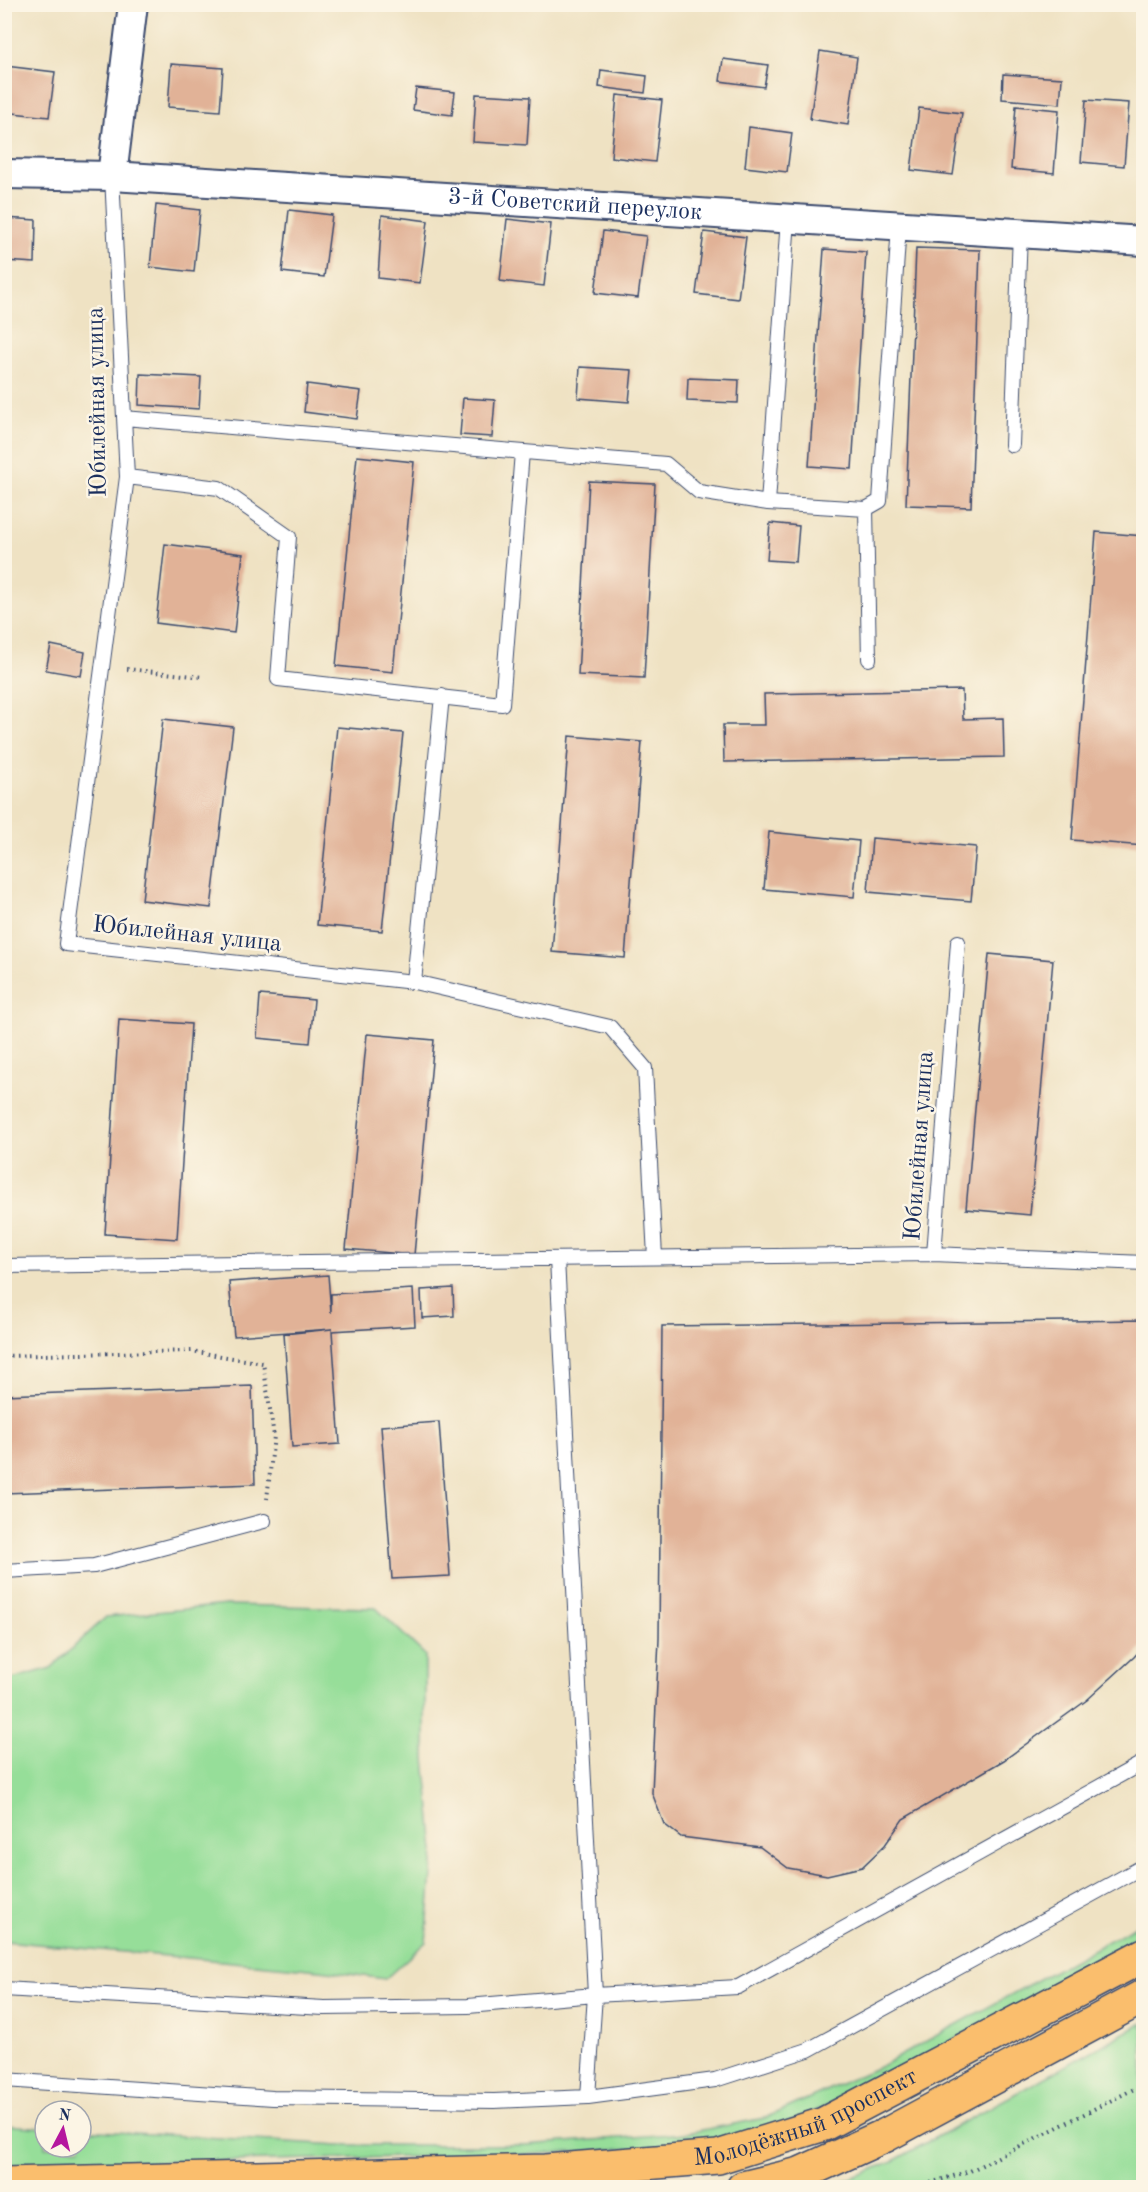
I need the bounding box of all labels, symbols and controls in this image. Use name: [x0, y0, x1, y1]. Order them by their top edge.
street label: 3-й Советский переулок: [447, 185, 703, 225]
street label: Юбилейная улица: [84, 306, 112, 497]
street label: Юбилейная улица: [91, 913, 283, 957]
street label: Юбилейная улица: [901, 1050, 939, 1242]
street label: Молодёжный проспект: [693, 2065, 922, 2171]
north arrow: [33, 2099, 93, 2159]
text: N: [58, 2107, 72, 2125]

